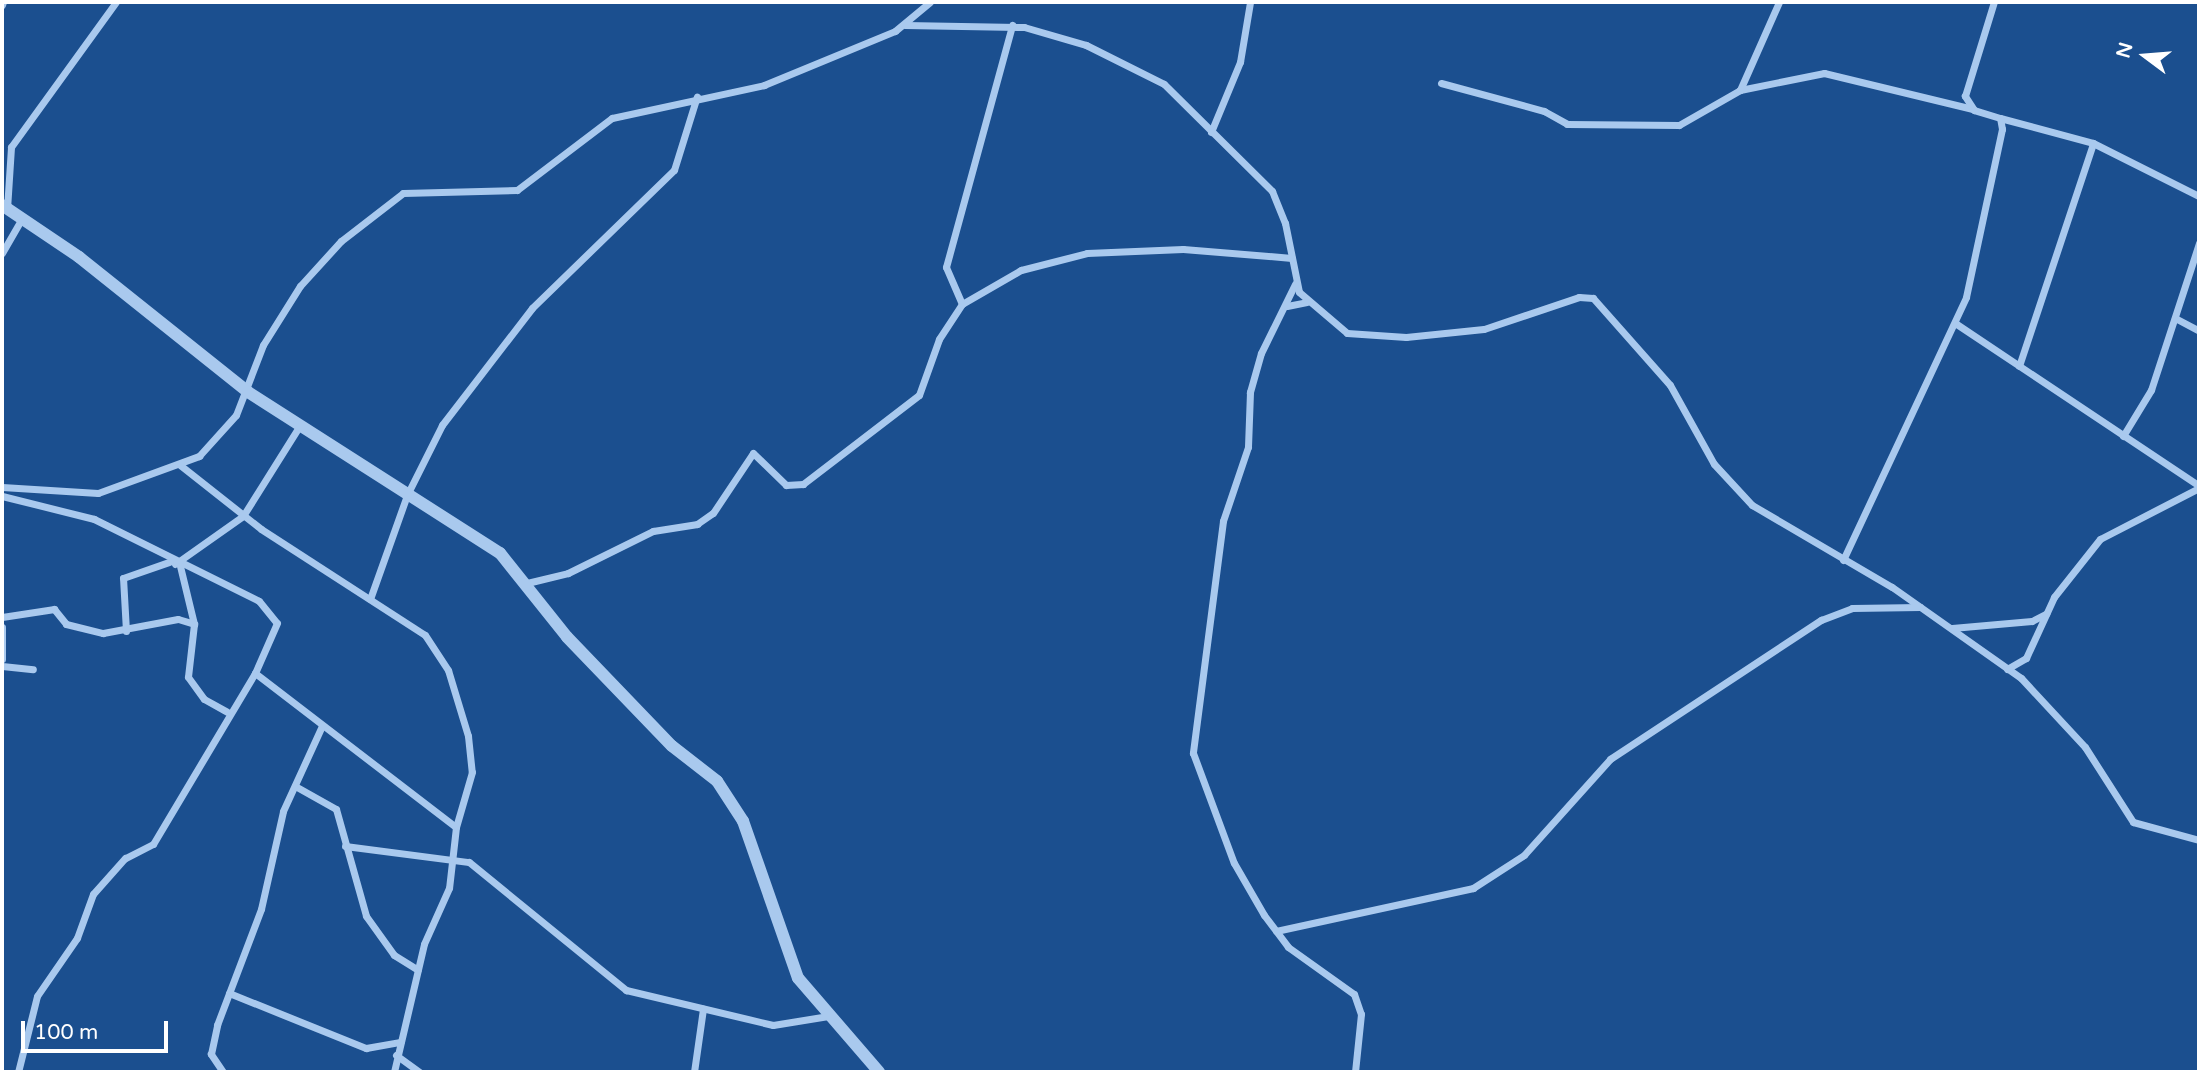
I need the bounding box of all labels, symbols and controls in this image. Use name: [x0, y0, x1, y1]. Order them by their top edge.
north arrow: [2110, 21, 2180, 91]
text: N: [2112, 40, 2137, 61]
scale bar: [24, 1007, 172, 1052]
text: 100 m: [34, 1020, 98, 1045]

